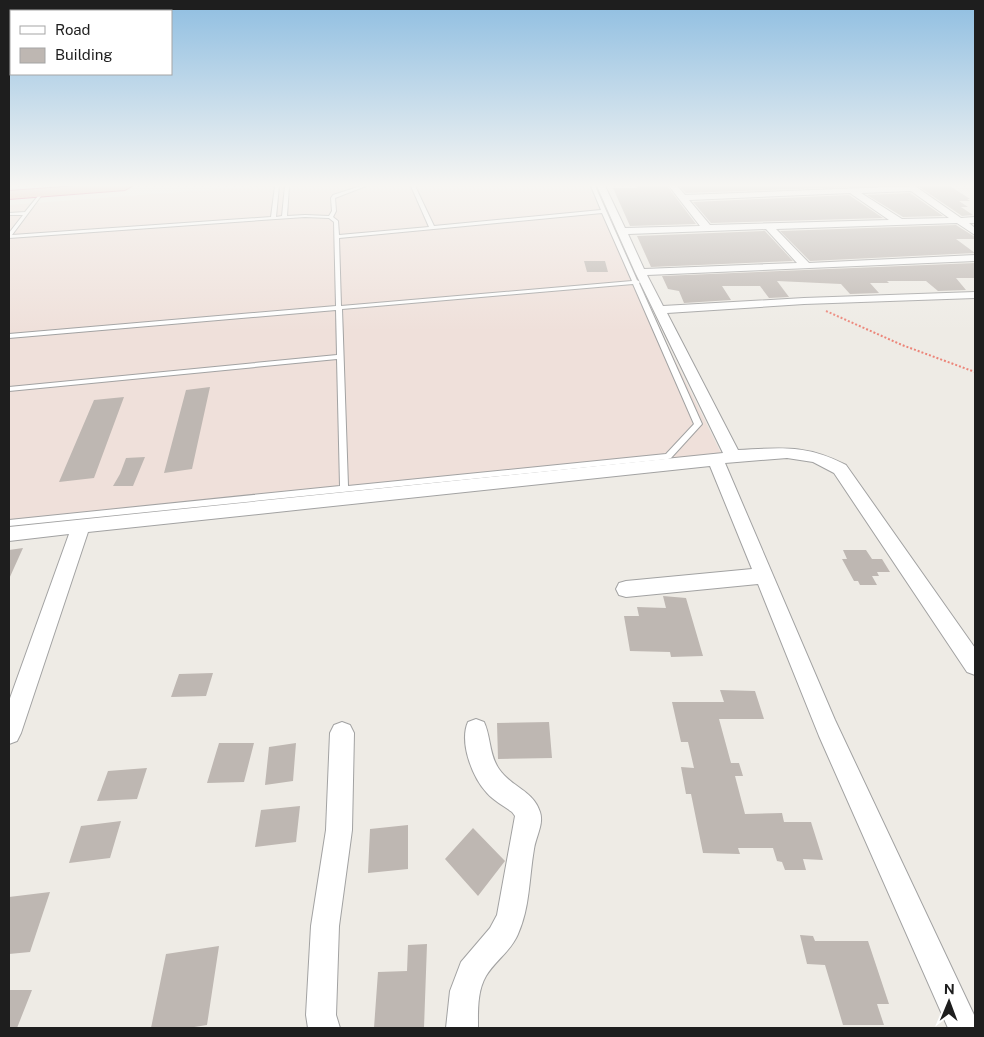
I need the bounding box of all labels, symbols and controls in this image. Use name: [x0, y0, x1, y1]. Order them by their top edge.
legend: [10, 10, 172, 75]
text: Road: [55, 21, 91, 38]
text: Building: [55, 46, 113, 63]
north arrow: [924, 977, 974, 1027]
text: N: [944, 981, 955, 997]

